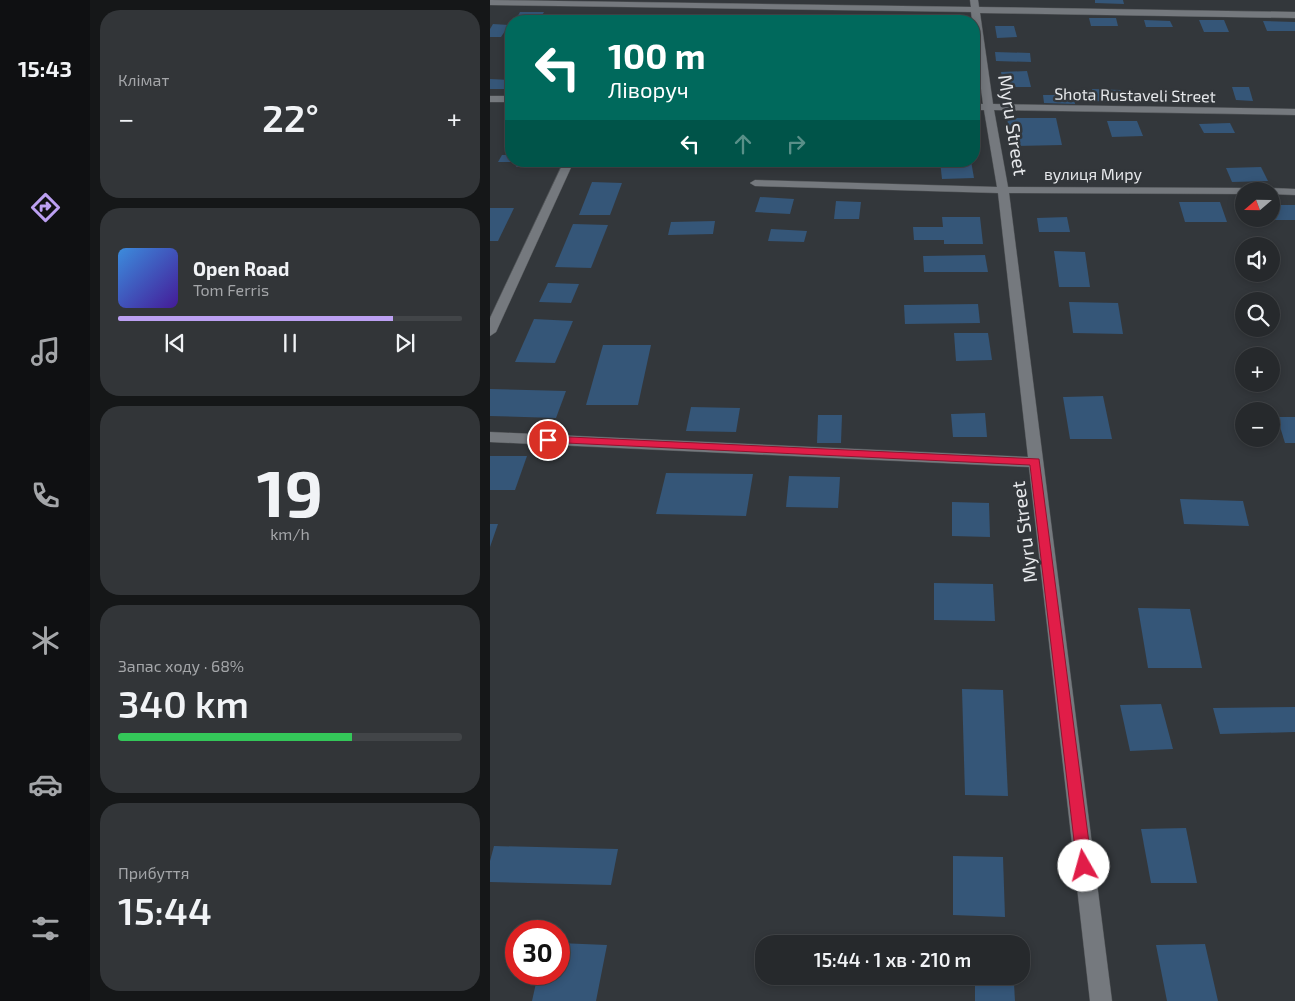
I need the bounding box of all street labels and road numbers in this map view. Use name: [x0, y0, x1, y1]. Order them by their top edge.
street label: Myru Street: [994, 73, 1033, 177]
street label: Shota Rustaveli Street: [1054, 84, 1216, 105]
street label: вулиця Миру: [1044, 164, 1143, 184]
street label: Myru Street: [1006, 480, 1041, 584]

